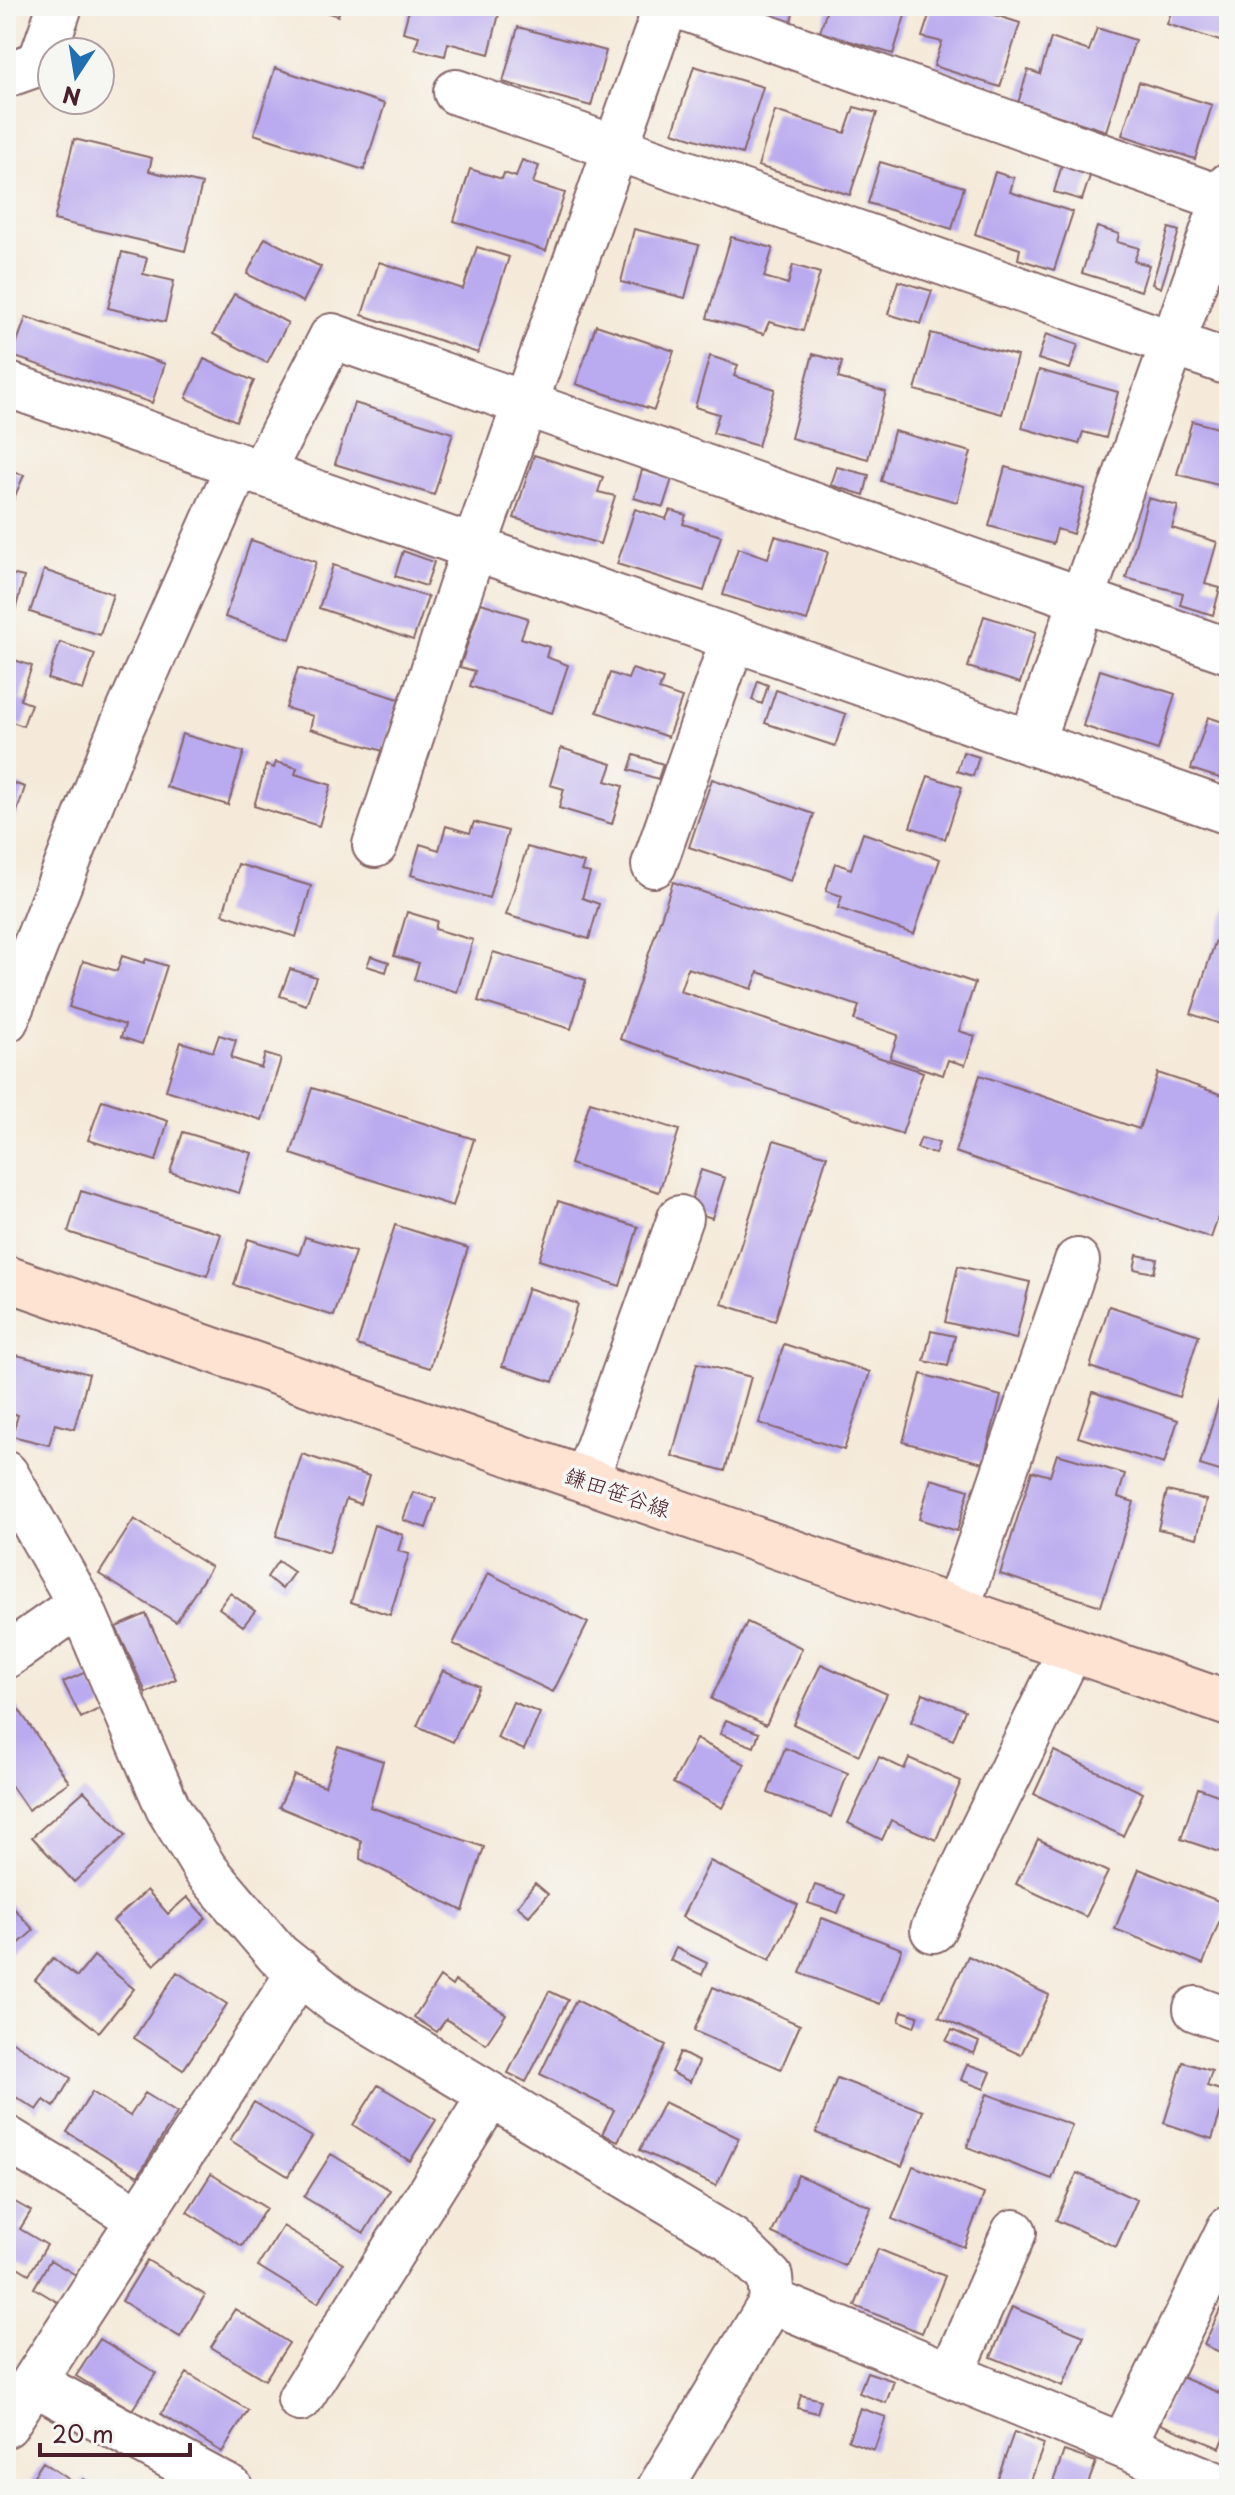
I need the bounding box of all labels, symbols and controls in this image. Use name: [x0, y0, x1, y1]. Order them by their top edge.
north arrow: [36, 36, 116, 116]
text: N: [60, 79, 83, 115]
street label: 鎌田笹谷線: [561, 1457, 675, 1525]
scale bar: [40, 2407, 190, 2457]
text: 20 m: [52, 2415, 114, 2451]

